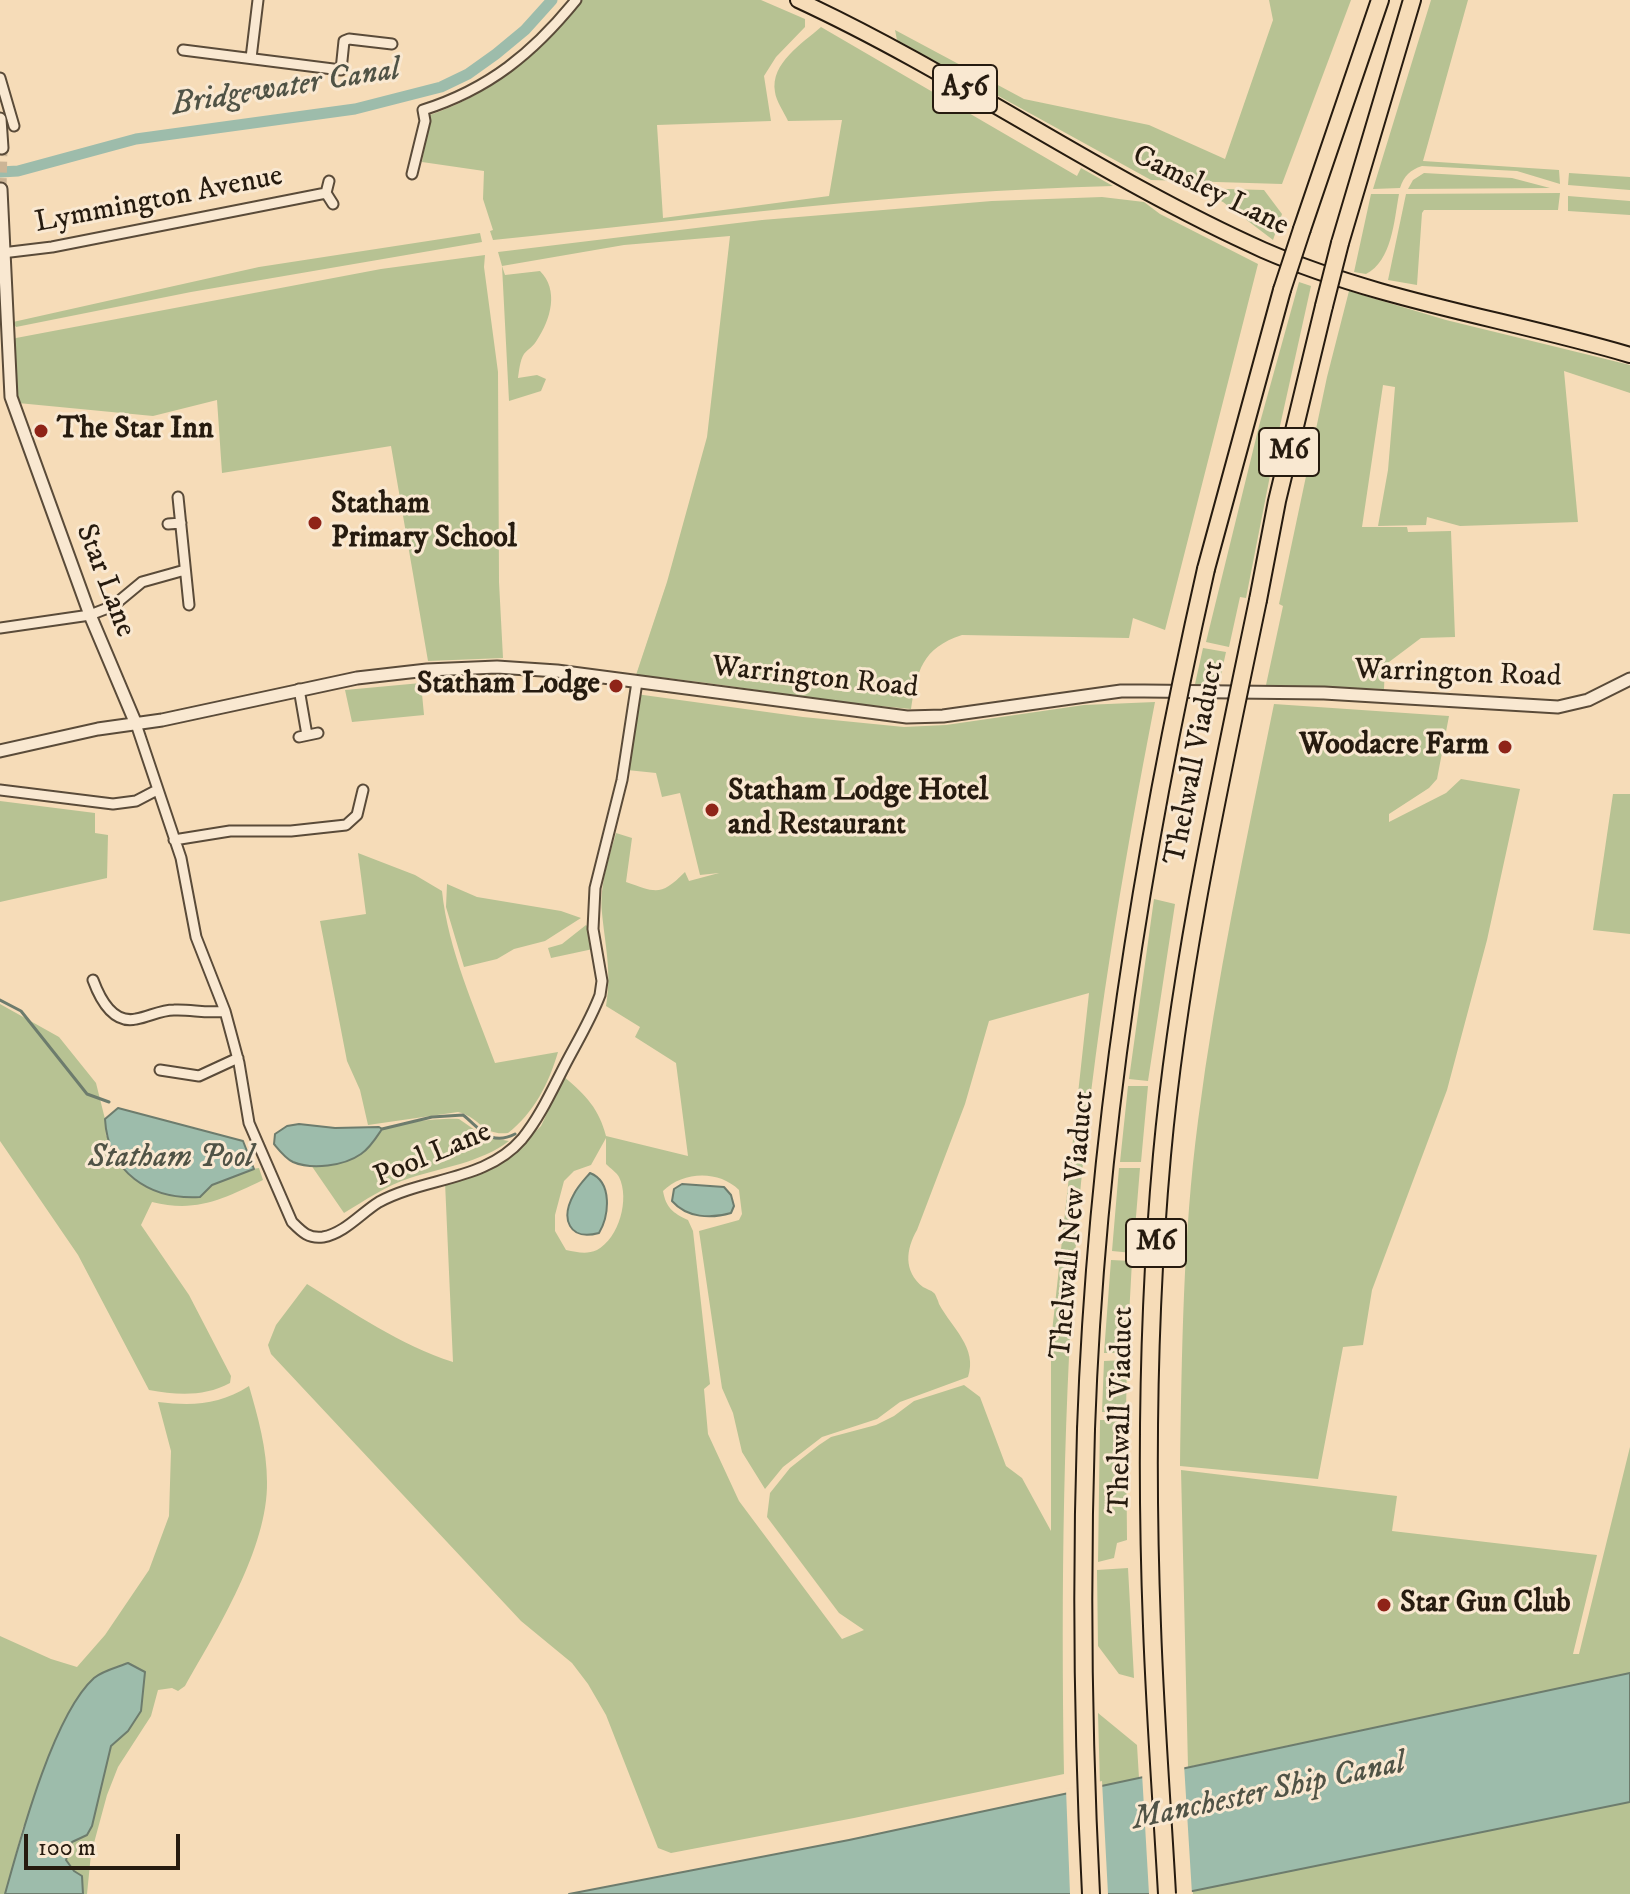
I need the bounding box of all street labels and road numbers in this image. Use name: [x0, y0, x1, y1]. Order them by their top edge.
road number: A56: [933, 65, 997, 113]
street label: Camsley Lane: [1126, 139, 1294, 245]
street label: Lymmington Avenue: [32, 159, 286, 243]
road number: M6: [1259, 428, 1319, 476]
street label: Star Lane: [66, 519, 142, 643]
street label: Warrington Road: [710, 650, 920, 708]
street label: Warrington Road: [1354, 653, 1562, 697]
street label: Thelwall Viaduct: [1159, 658, 1233, 868]
street label: Thelwall New Viaduct: [1044, 1089, 1104, 1361]
street label: Pool Lane: [369, 1115, 497, 1197]
road number: M6: [1126, 1219, 1186, 1267]
street label: Thelwall Viaduct: [1103, 1306, 1143, 1514]

